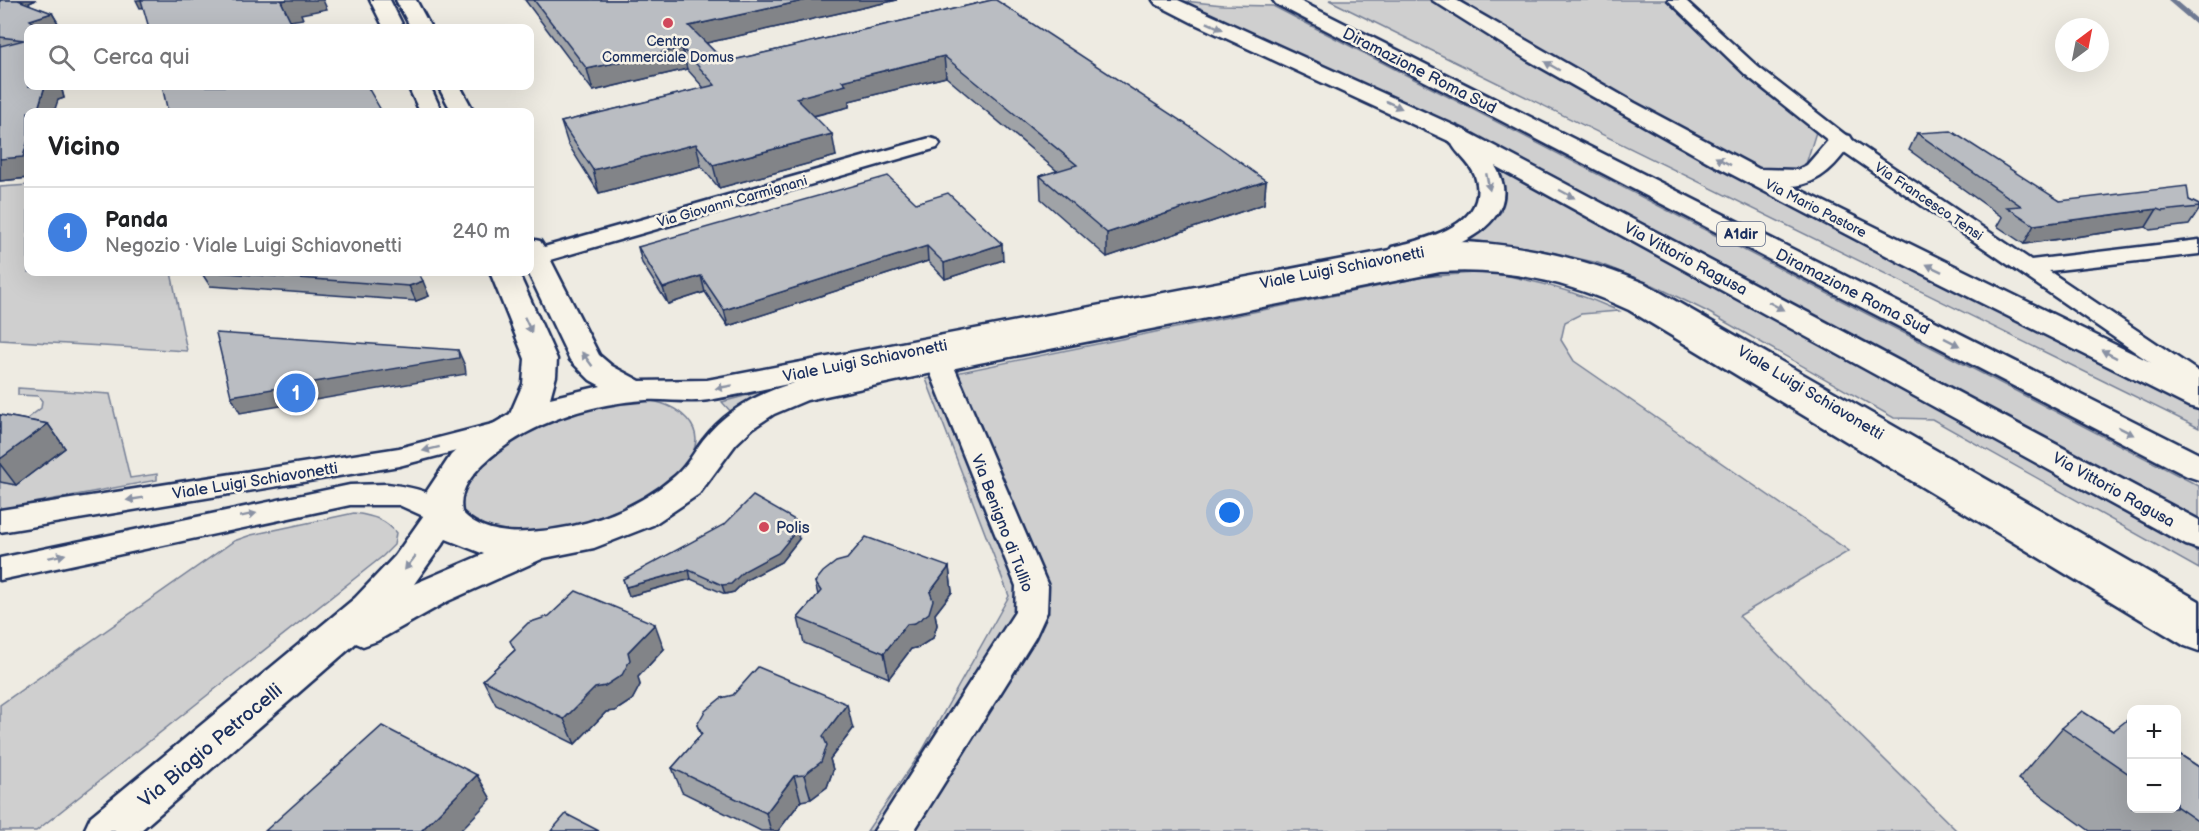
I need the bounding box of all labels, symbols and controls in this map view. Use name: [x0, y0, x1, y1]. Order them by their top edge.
marker: Centro Commerciale Domus: [661, 16, 675, 30]
north arrow: [2055, 18, 2109, 72]
one-way arrow: [1207, 22, 1224, 31]
search box: [24, 24, 534, 90]
street label: Diramazione Roma Sud: [1339, 24, 1499, 118]
place label: Centro Commerciale Domus: [602, 33, 734, 66]
icon: search: [45, 41, 78, 74]
text: Cerca qui: [93, 44, 190, 71]
one-way arrow: [1544, 61, 1560, 72]
one-way arrow: [1385, 101, 1402, 110]
text: Vicino: [48, 132, 120, 163]
one-way arrow: [1714, 156, 1731, 166]
street label: Via Francesco Tensi: [1871, 159, 1986, 244]
street label: Via Giovanni Carmignani: [655, 172, 809, 231]
one-way arrow: [1484, 173, 1493, 192]
street label: Via Mario Pastore: [1762, 176, 1869, 241]
one-way arrow: [1559, 189, 1576, 199]
text: Panda: [105, 207, 168, 234]
street label: Via Vittorio Ragusa: [1620, 219, 1750, 300]
text: 1: [63, 220, 72, 244]
text: 240 m: [453, 220, 510, 244]
road number: A1dir: [1717, 222, 1765, 246]
text: Negozio · Viale Luigi Schiavonetti: [105, 234, 402, 258]
street label: Viale Luigi Schiavonetti: [1258, 243, 1426, 294]
street label: Diramazione Roma Sud: [1772, 245, 1932, 339]
one-way arrow: [1926, 263, 1943, 272]
one-way arrow: [1768, 301, 1785, 311]
one-way arrow: [524, 316, 533, 333]
street label: Viale Luigi Schiavonetti: [781, 336, 949, 387]
one-way arrow: [1944, 337, 1961, 347]
street label: Viale Luigi Schiavonetti: [1734, 342, 1887, 445]
one-way arrow: [2100, 350, 2118, 360]
one-way arrow: [581, 351, 593, 367]
pin: 1: [276, 370, 316, 416]
one-way arrow: [714, 383, 733, 392]
one-way arrow: [2117, 425, 2135, 435]
one-way arrow: [422, 445, 440, 455]
street label: Via Vittorio Ragusa: [2049, 449, 2178, 532]
street label: Via Benigno di Tullio: [967, 452, 1037, 595]
street label: Viale Luigi Schiavonetti: [171, 459, 339, 504]
one-way arrow: [125, 494, 144, 503]
your location: [1215, 498, 1244, 527]
one-way arrow: [238, 510, 257, 519]
place label: Polis: [776, 519, 810, 538]
marker: Polis: [757, 520, 771, 534]
one-way arrow: [48, 551, 66, 561]
one-way arrow: [403, 555, 416, 571]
street label: Via Biagio Petrocelli: [134, 679, 287, 813]
map controls: [2127, 705, 2181, 813]
button: +: [2127, 705, 2181, 759]
button: −: [2127, 759, 2181, 813]

